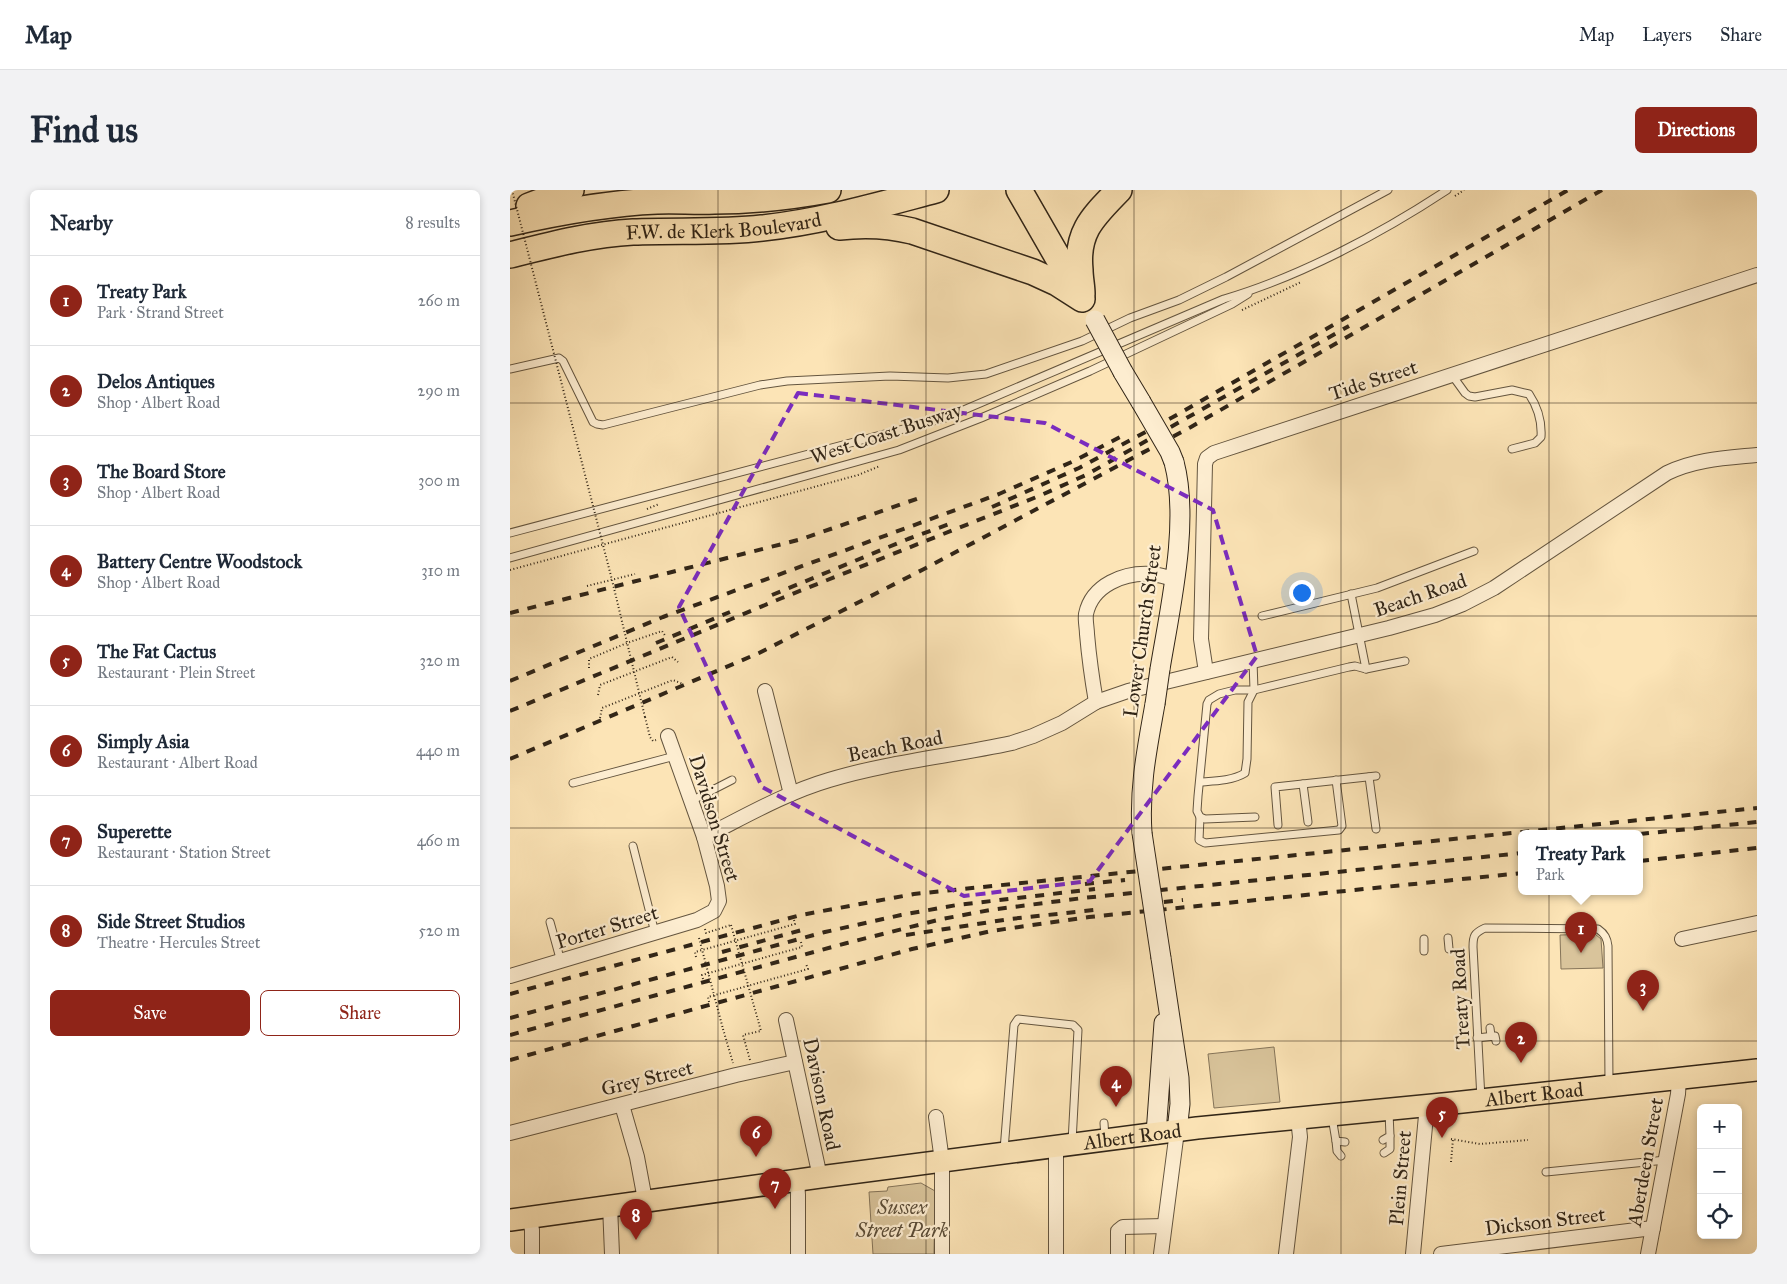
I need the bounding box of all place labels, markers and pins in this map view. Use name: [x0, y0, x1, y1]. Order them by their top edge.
pin: 1: [1565, 912, 1597, 953]
pin: 3: [1627, 970, 1659, 1011]
pin: 2: [1505, 1022, 1537, 1063]
pin: 4: [1100, 1066, 1132, 1107]
pin: 5: [1426, 1097, 1458, 1138]
pin: 6: [740, 1116, 772, 1157]
pin: 7: [759, 1168, 791, 1209]
pin: 8: [620, 1199, 652, 1240]

